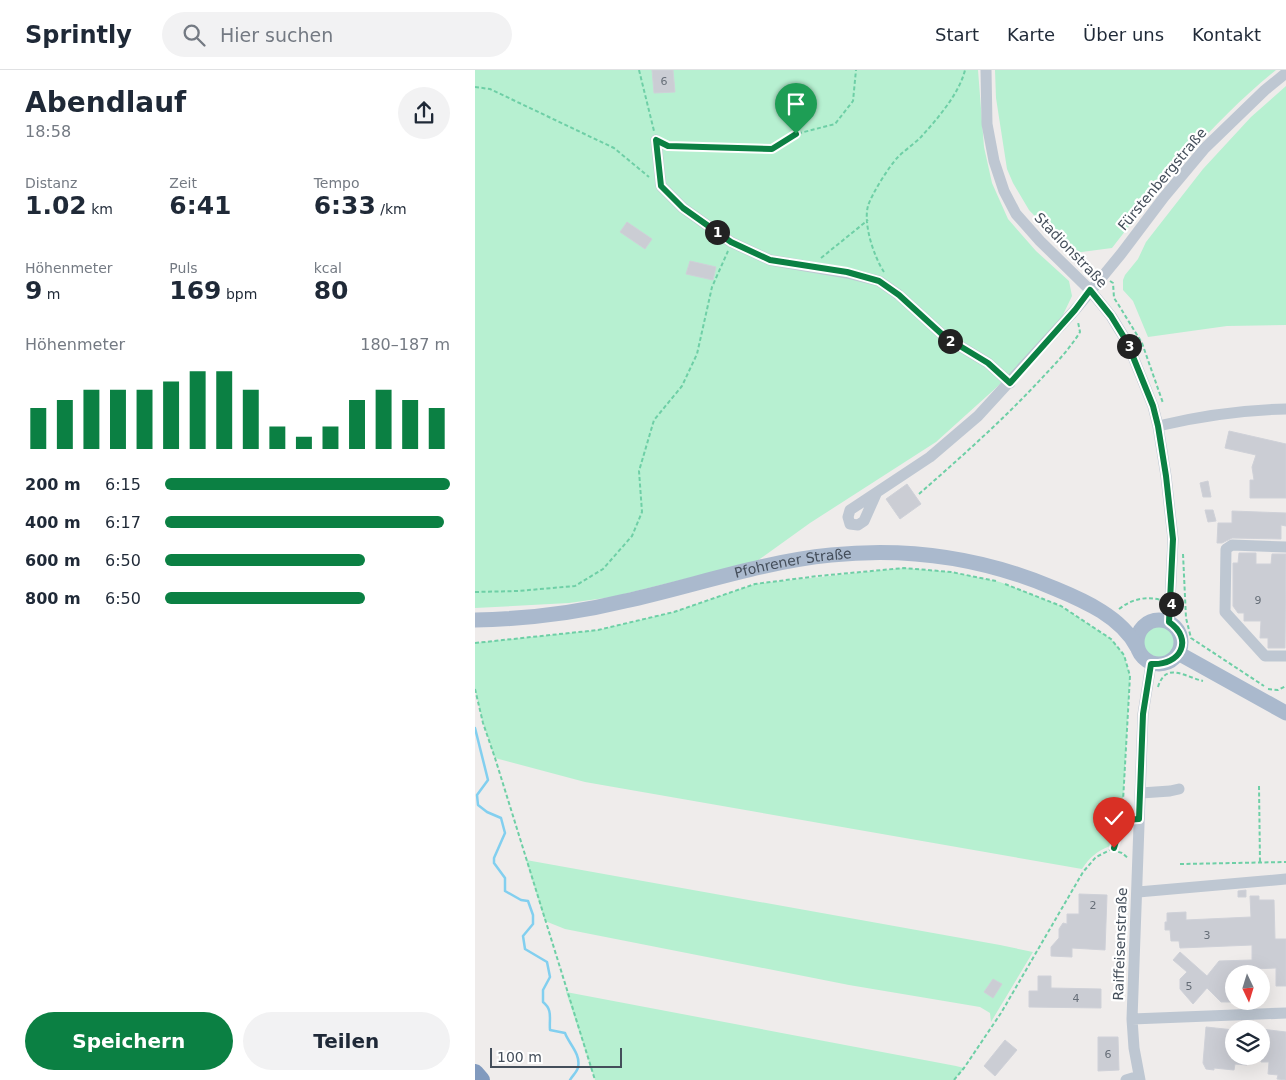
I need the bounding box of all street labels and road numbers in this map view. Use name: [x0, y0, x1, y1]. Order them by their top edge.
street label: Fürstenbergstraße: [1115, 125, 1209, 233]
street label: Stadionstraße: [1031, 209, 1111, 291]
street label: Pfohrener Straße: [733, 545, 852, 581]
street label: Raiffeisenstraße: [1110, 887, 1130, 1001]

